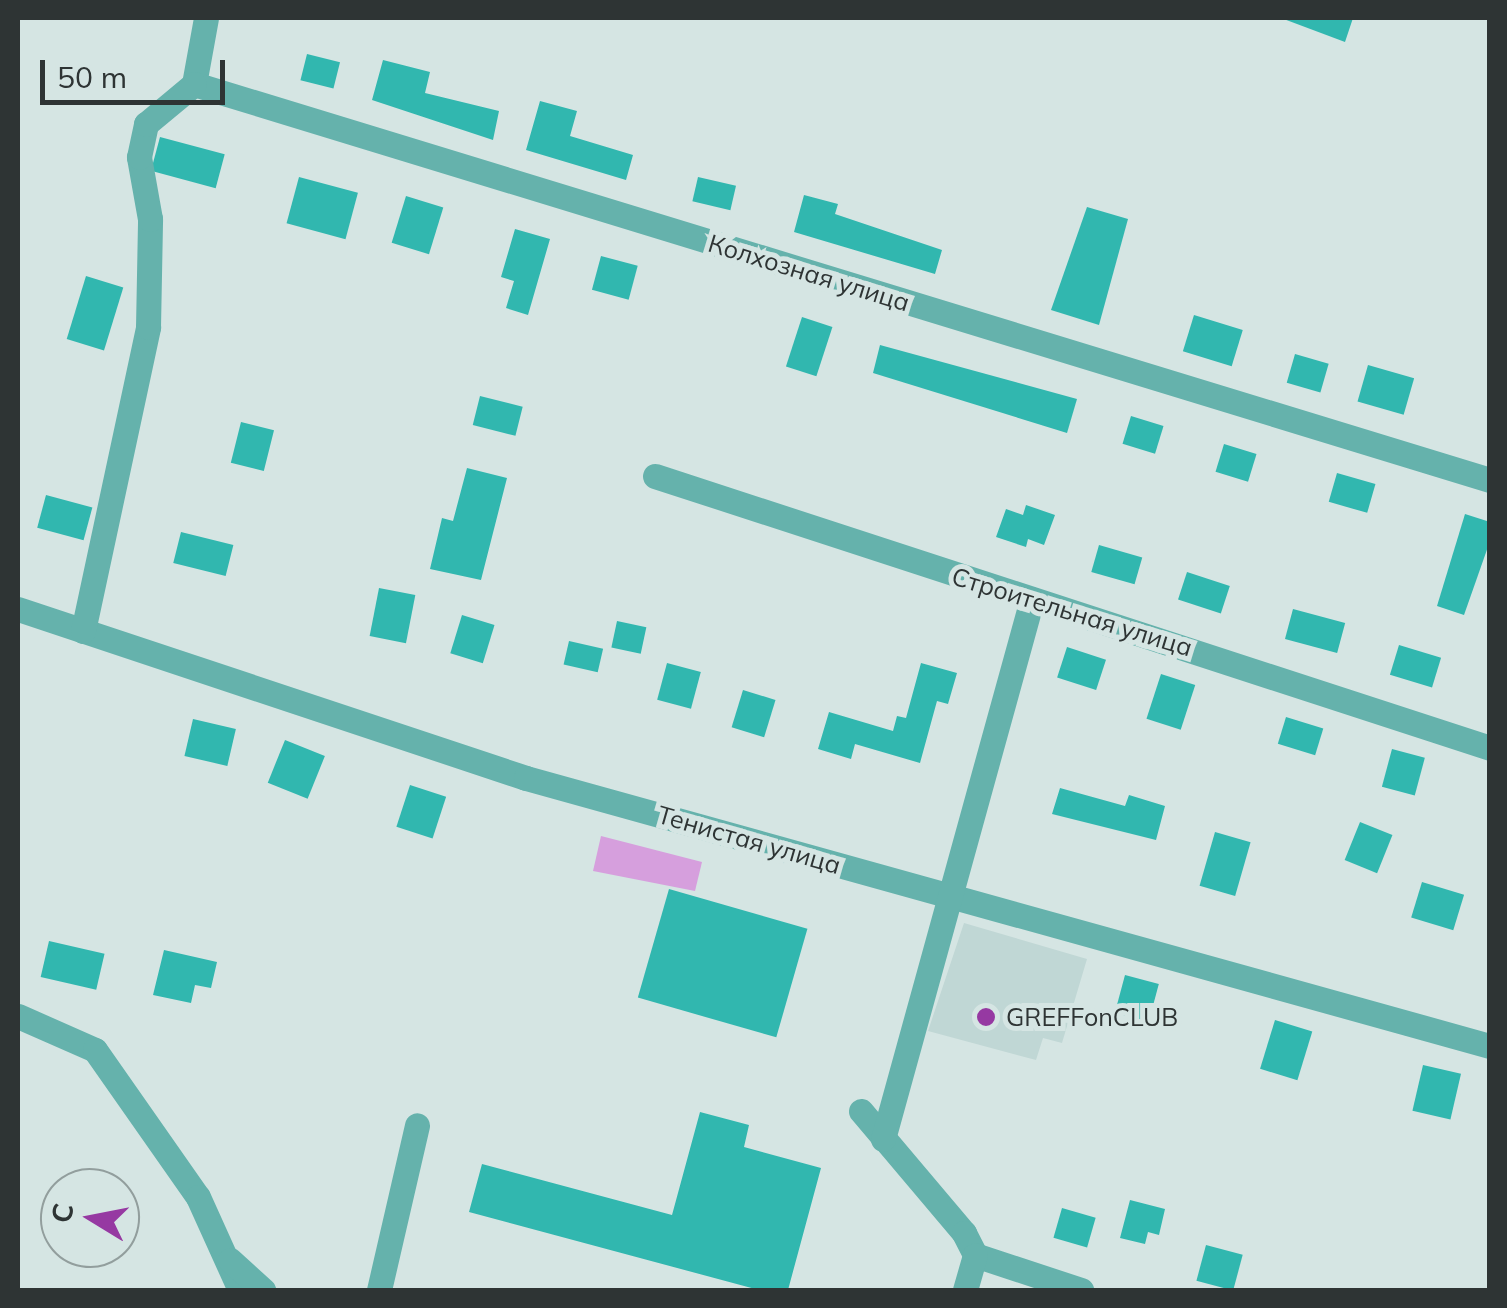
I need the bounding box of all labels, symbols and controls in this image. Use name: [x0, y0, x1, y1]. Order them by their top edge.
scale bar: [45, 40, 230, 102]
text: 50 m: [57, 58, 127, 96]
street label: Колхозная улица: [705, 228, 913, 318]
street label: Строительная улица: [948, 561, 1196, 663]
street label: Тенистая улица: [654, 800, 844, 880]
place label: GREFFonCLUB: [1006, 1002, 1178, 1032]
marker: GREFFonCLUB: [975, 1006, 997, 1028]
north arrow: [40, 1168, 140, 1268]
text: С: [43, 1201, 81, 1226]

